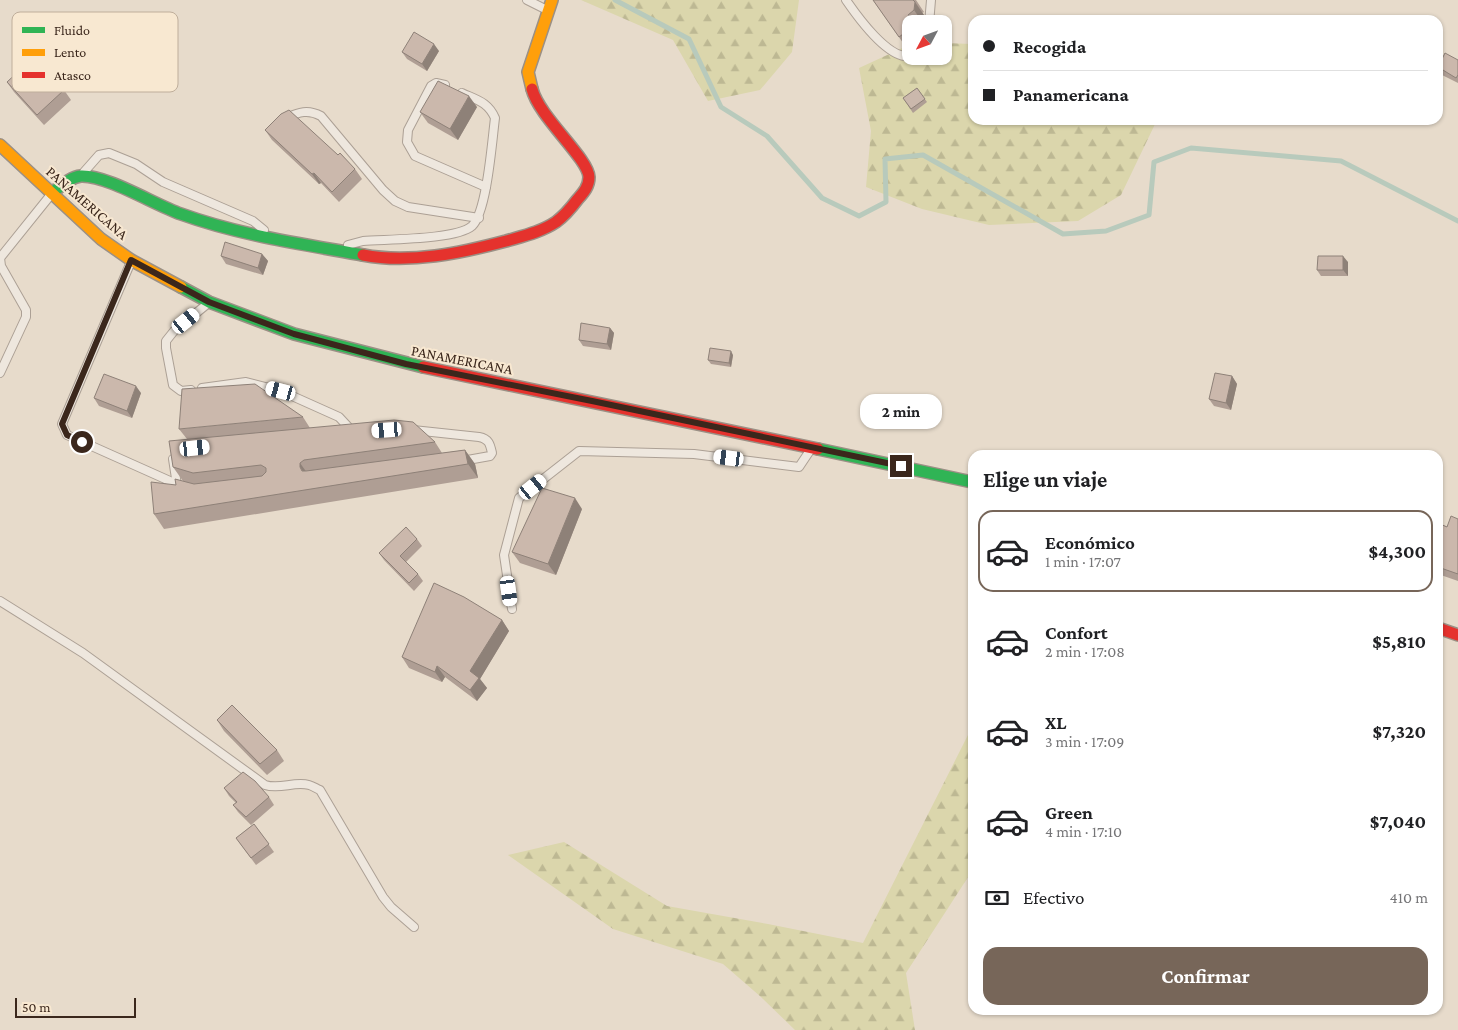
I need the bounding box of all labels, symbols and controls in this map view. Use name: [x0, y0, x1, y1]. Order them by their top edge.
legend: [12, 12, 178, 92]
north arrow: [902, 15, 952, 65]
map controls: [902, 15, 952, 65]
text: Fluido: [54, 22, 90, 38]
text: Recogida: [1013, 36, 1086, 57]
text: Lento: [54, 44, 86, 60]
text: Atasco: [54, 67, 91, 83]
text: Panamericana: [1013, 84, 1129, 105]
street label: PANAMERICANA: [43, 163, 131, 243]
car: [169, 306, 202, 336]
street label: PANAMERICANA: [410, 342, 514, 378]
car: [264, 380, 297, 402]
callout: 2 min: [860, 394, 942, 428]
text: 2 min: [882, 403, 920, 420]
car: [371, 421, 402, 439]
route start: [71, 431, 93, 453]
car: [179, 439, 210, 457]
car: [713, 449, 744, 467]
route end: [890, 455, 912, 477]
text: Elige un viaje: [983, 467, 1107, 492]
car: [516, 472, 549, 502]
icon: car: [985, 529, 1030, 574]
text: Económico: [1045, 532, 1135, 553]
text: $4,300: [1369, 541, 1426, 562]
text: 1 min · 17:07: [1045, 553, 1121, 570]
car: [499, 575, 518, 607]
icon: car: [985, 619, 1030, 664]
text: Confort: [1045, 622, 1108, 643]
text: $5,810: [1372, 631, 1426, 652]
text: 2 min · 17:08: [1045, 643, 1125, 660]
icon: car: [985, 709, 1030, 754]
text: XL: [1045, 712, 1067, 733]
text: $7,320: [1373, 721, 1426, 742]
text: 3 min · 17:09: [1045, 733, 1124, 750]
icon: car: [985, 799, 1030, 844]
text: Green: [1045, 802, 1093, 823]
text: $7,040: [1370, 811, 1426, 832]
text: 4 min · 17:10: [1045, 823, 1122, 840]
icon: cash: [983, 884, 1011, 912]
text: Efectivo: [1023, 887, 1084, 908]
text: 410 m: [1390, 889, 1428, 906]
button: Confirmar: [983, 947, 1428, 1005]
scale bar: [15, 995, 136, 1018]
text: 50 m: [22, 999, 50, 1015]

